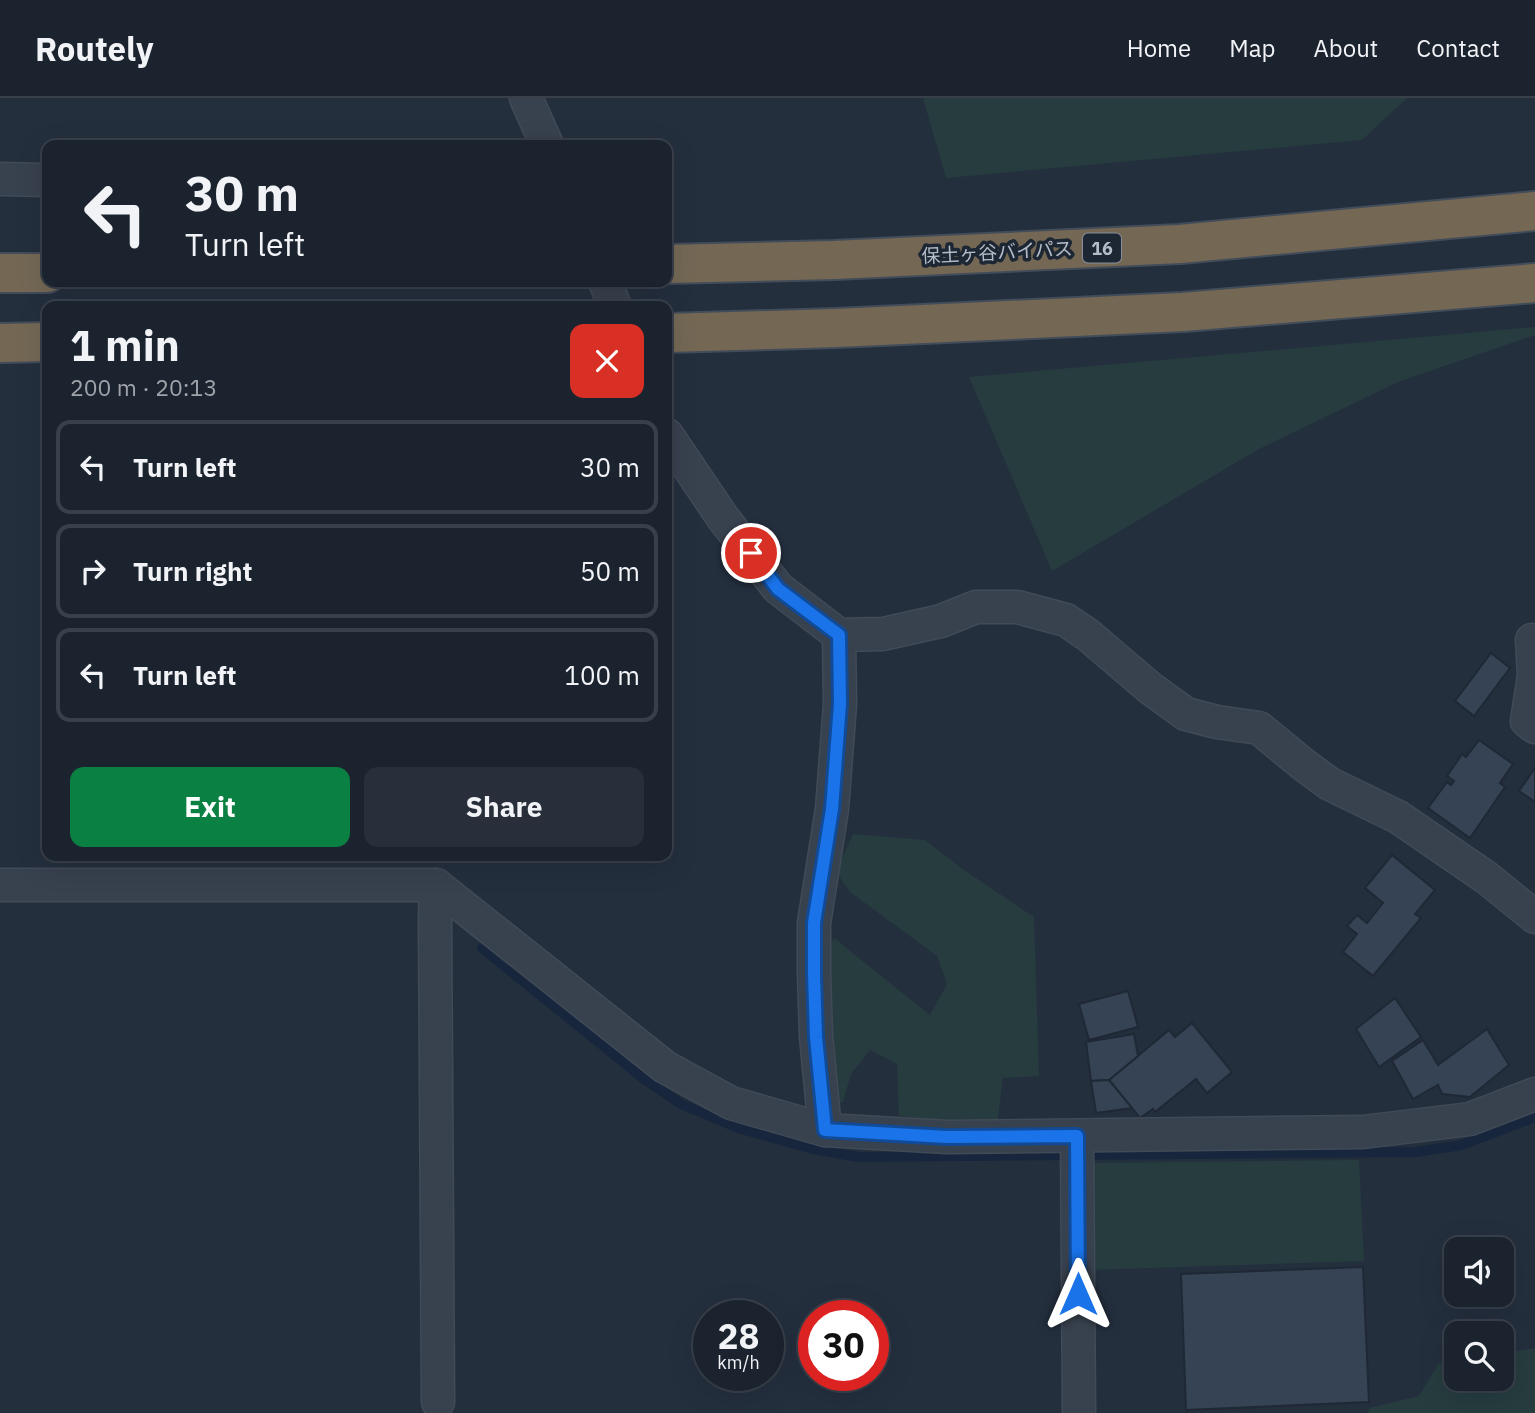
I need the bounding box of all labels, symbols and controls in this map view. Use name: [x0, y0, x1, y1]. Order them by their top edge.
text: Routely: [35, 27, 154, 70]
text: Home: [1127, 32, 1191, 64]
text: Map: [1229, 32, 1275, 64]
text: About: [1313, 32, 1378, 64]
text: Contact: [1416, 32, 1500, 64]
text: 30 m: [185, 161, 299, 224]
icon: left: [70, 168, 161, 259]
text: Turn left: [185, 223, 305, 265]
road number: 16: [1083, 233, 1121, 262]
street label: 保土ヶ谷バイパス: [921, 236, 1073, 268]
text: 1 min: [70, 318, 180, 373]
button: close: [570, 324, 644, 398]
text: 200 m · 20:13: [70, 372, 217, 402]
icon: left: [74, 448, 112, 486]
text: Turn left: [133, 450, 236, 484]
text: 30 m: [580, 450, 640, 484]
pin: [721, 523, 781, 583]
icon: arrive: [732, 534, 770, 572]
icon: right: [74, 552, 112, 590]
text: Turn right: [133, 554, 252, 588]
text: 50 m: [580, 554, 640, 588]
icon: left: [74, 656, 112, 694]
text: Turn left: [133, 658, 236, 692]
text: 100 m: [564, 658, 640, 692]
button: Exit: [70, 767, 350, 847]
button: Share: [364, 767, 644, 847]
map controls: [1444, 1237, 1514, 1391]
button: sound: [1444, 1237, 1514, 1307]
position arrow: [1041, 1257, 1115, 1331]
speed limit sign: 30: [798, 1300, 889, 1391]
text: 28: [717, 1313, 760, 1359]
button: search: [1444, 1321, 1514, 1391]
text: km/h: [717, 1351, 760, 1374]

